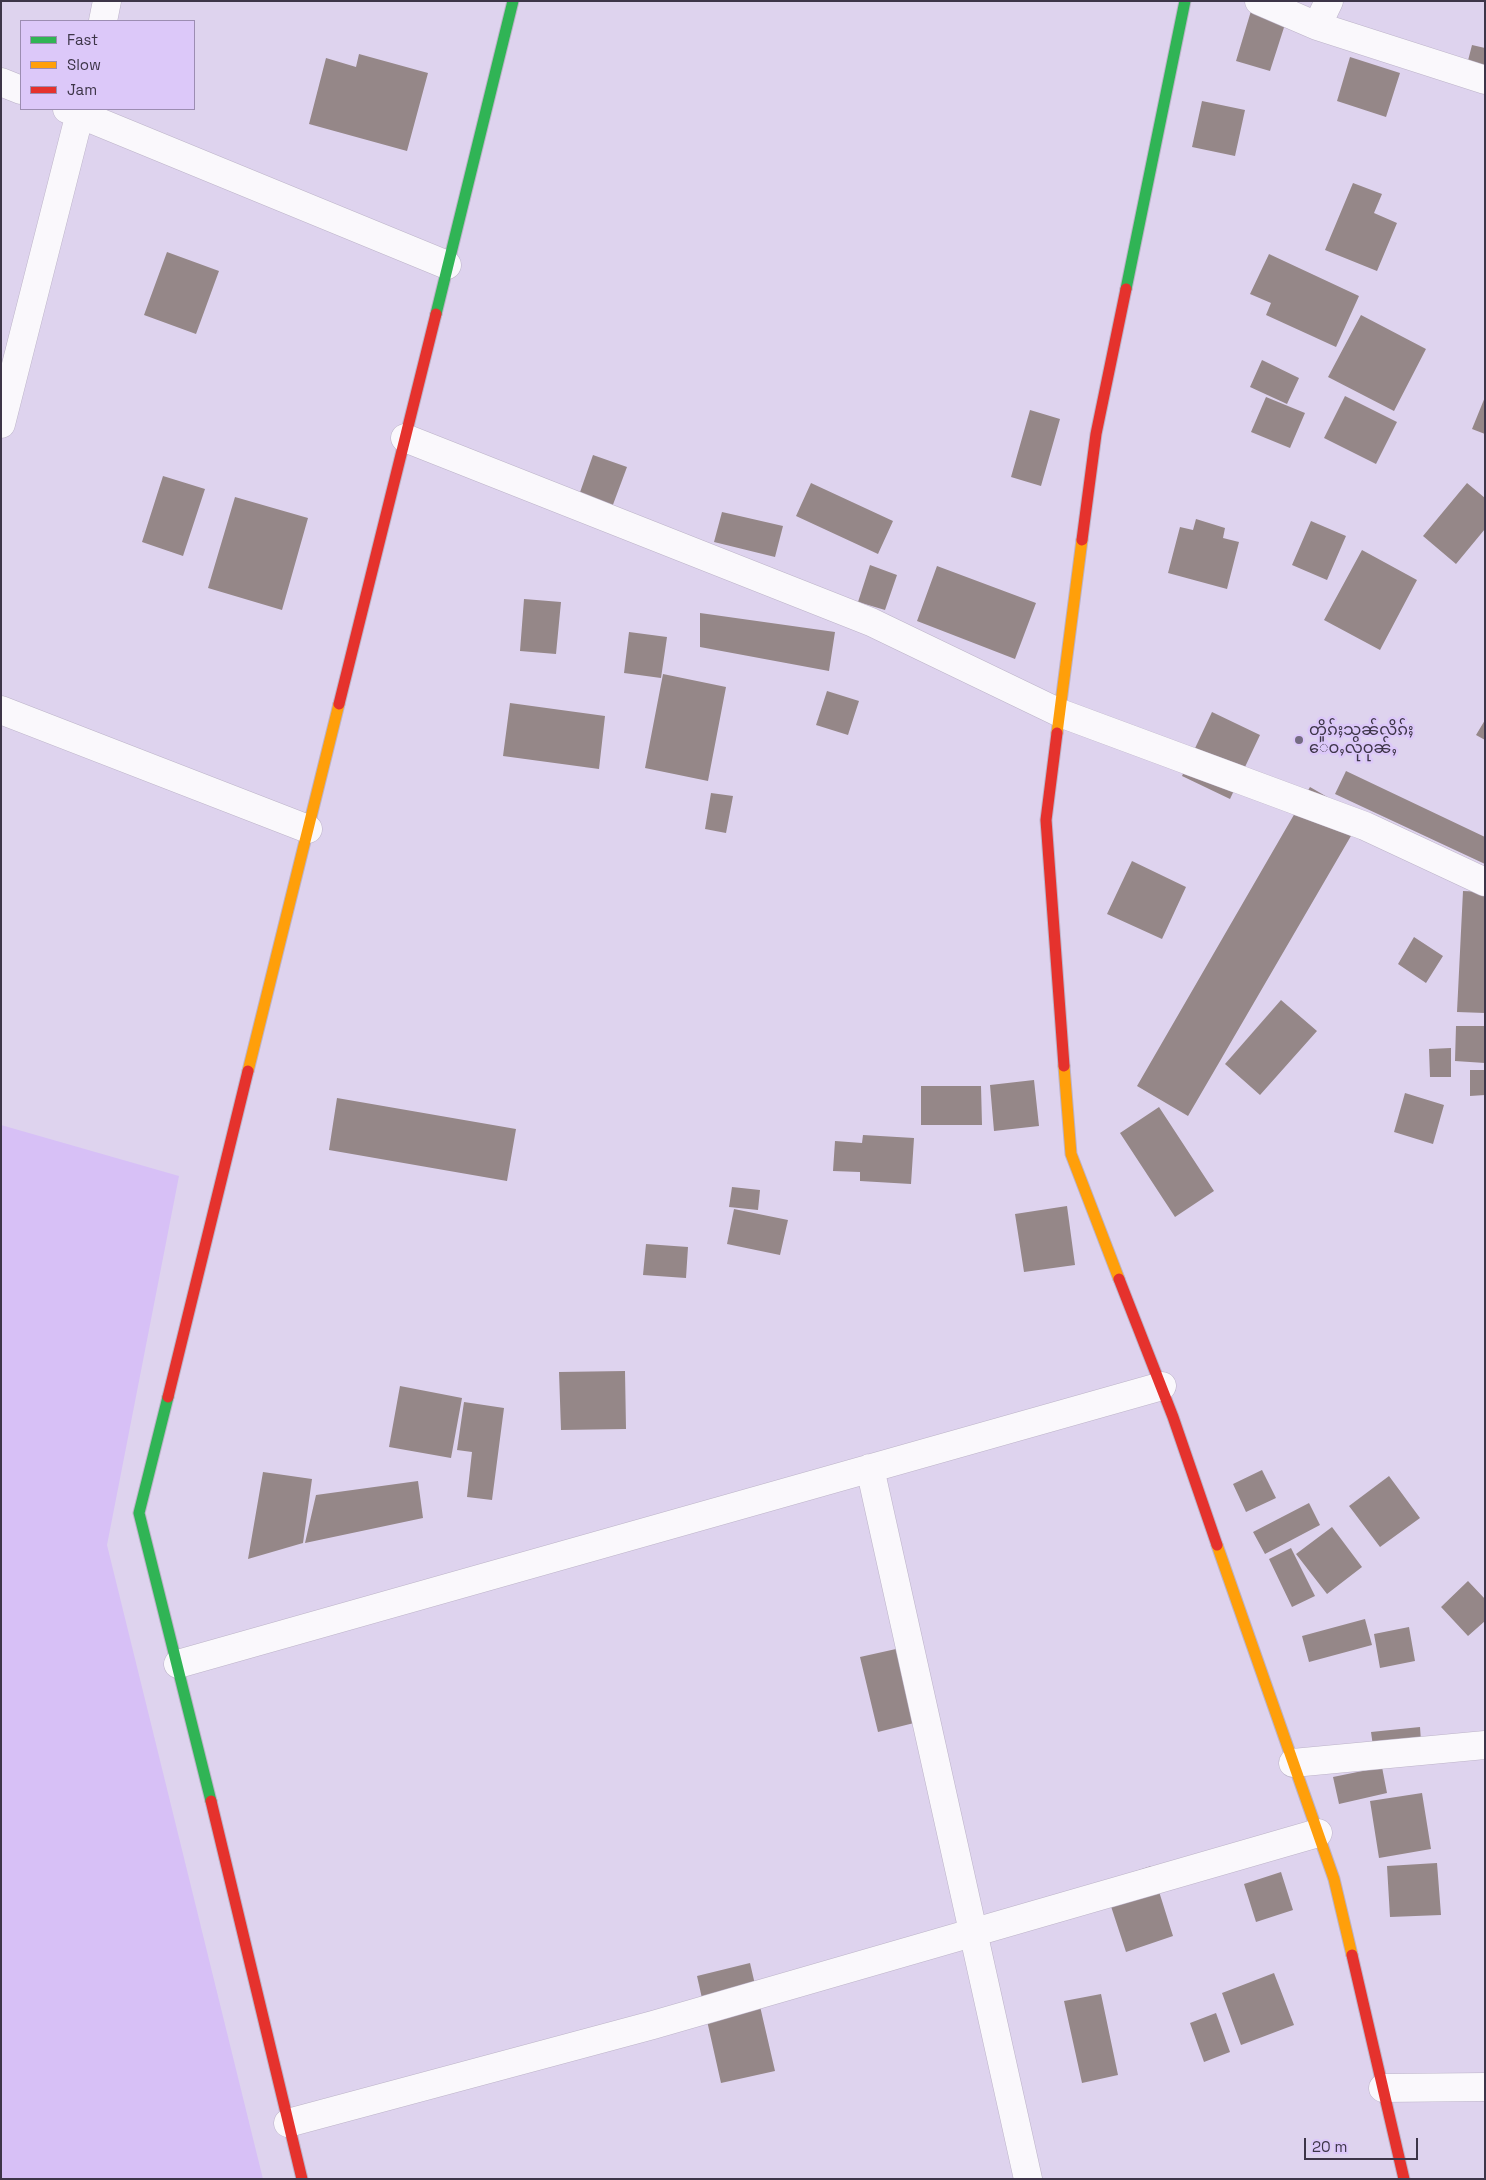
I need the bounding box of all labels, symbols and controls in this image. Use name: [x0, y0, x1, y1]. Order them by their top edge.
legend: [20, 20, 195, 110]
text: Fast: [67, 30, 98, 49]
text: Slow: [67, 55, 101, 74]
text: Jam: [67, 80, 97, 99]
place label: တိူၵ်ႈသွၼ်လိၵ်ႈ ေဝႇလုဝုၼ်ႇ: [1309, 721, 1414, 759]
marker: တိူၵ်ႈသွၼ်လိၵ်ႈ ေဝႇလုဝုၼ်ႇ: [1293, 734, 1305, 746]
scale bar: [1306, 2128, 1420, 2160]
text: 20 m: [1312, 2137, 1347, 2156]

